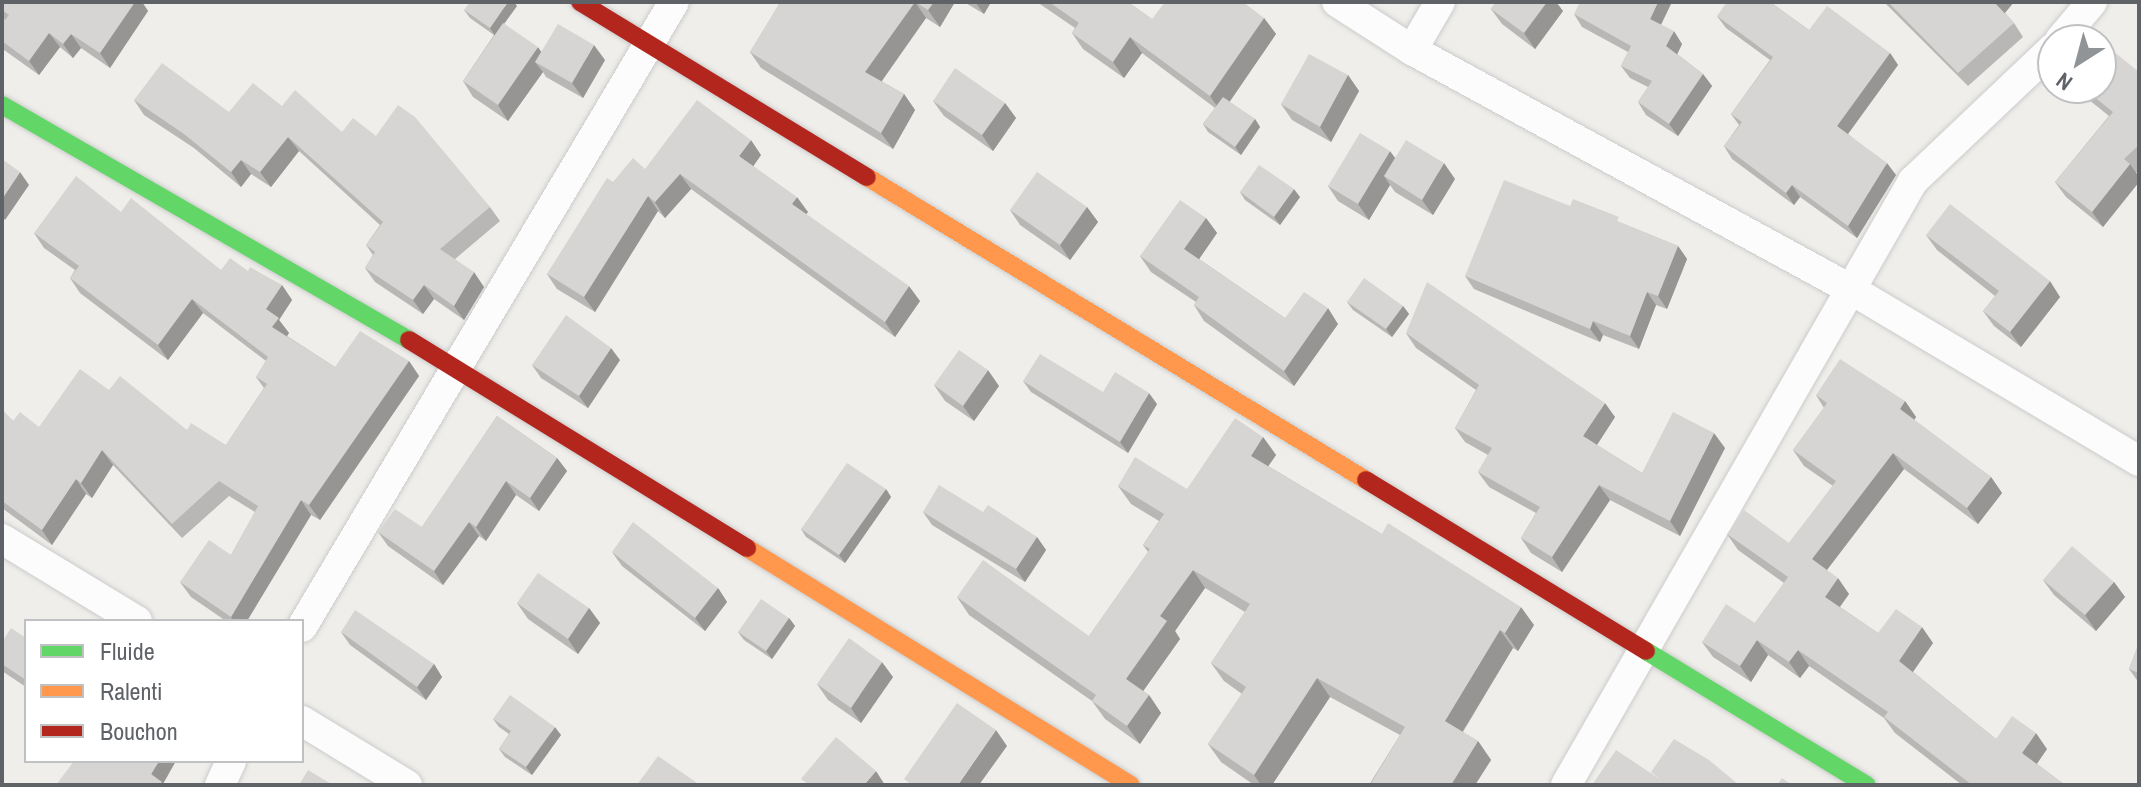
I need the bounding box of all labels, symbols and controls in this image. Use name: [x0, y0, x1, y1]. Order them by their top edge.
north arrow: [2037, 24, 2117, 104]
text: N: [2050, 66, 2078, 98]
legend: [24, 619, 304, 763]
text: Fluide: [100, 635, 155, 667]
text: Ralenti: [100, 675, 162, 707]
text: Bouchon: [100, 715, 178, 747]

